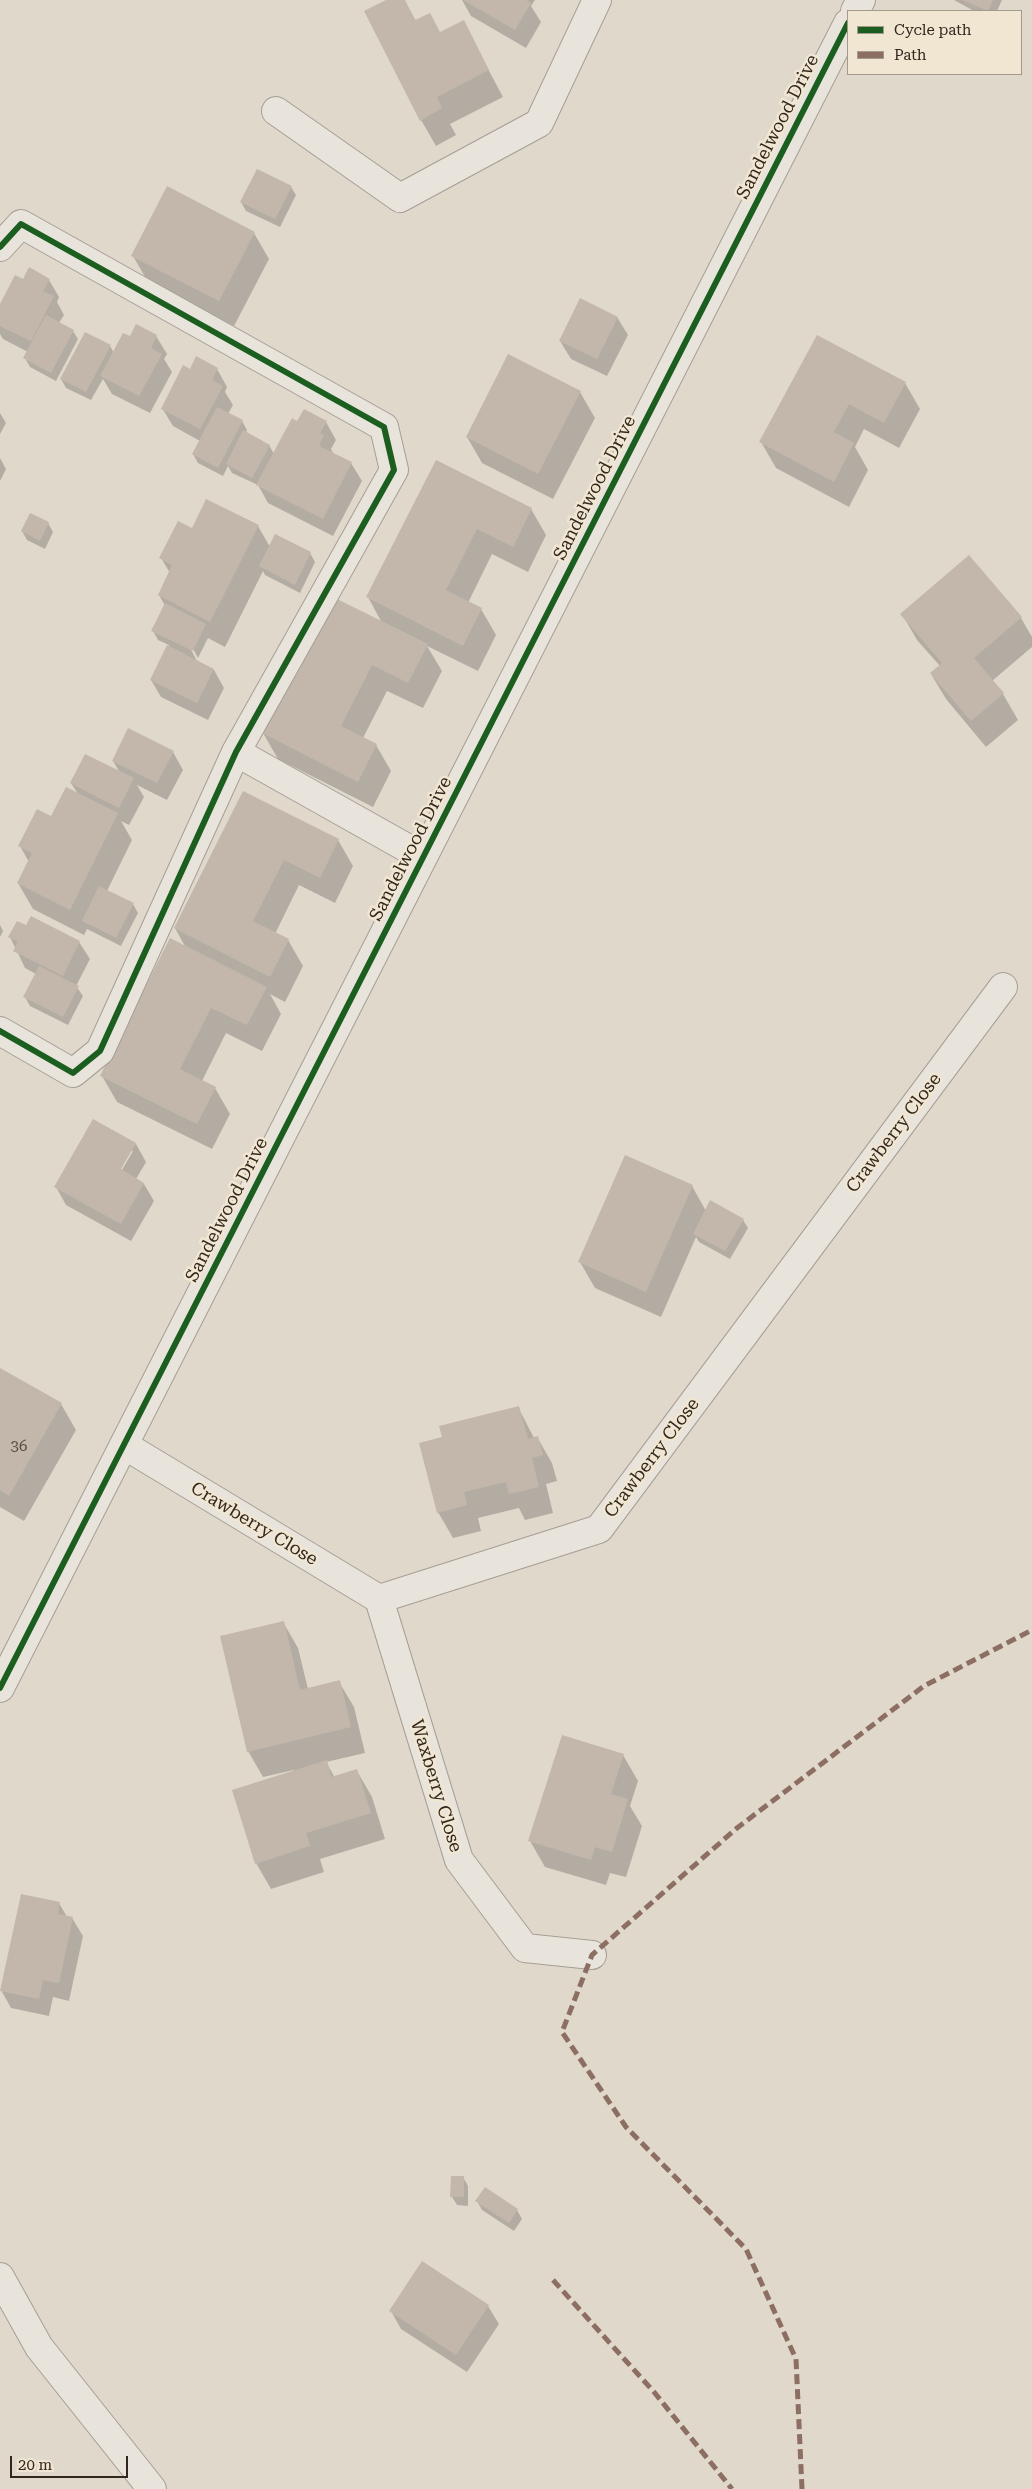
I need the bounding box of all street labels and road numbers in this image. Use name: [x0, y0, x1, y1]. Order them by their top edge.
street label: Sandelwood Drive: [732, 51, 824, 203]
street label: Sandelwood Drive: [549, 412, 641, 564]
street label: Sandelwood Drive: [365, 773, 457, 925]
street label: Crawberry Close: [842, 1069, 946, 1197]
street label: Sandelwood Drive: [181, 1134, 273, 1286]
street label: Crawberry Close: [600, 1394, 704, 1522]
street label: Crawberry Close: [187, 1478, 321, 1570]
street label: Waxberry Close: [406, 1717, 466, 1855]

